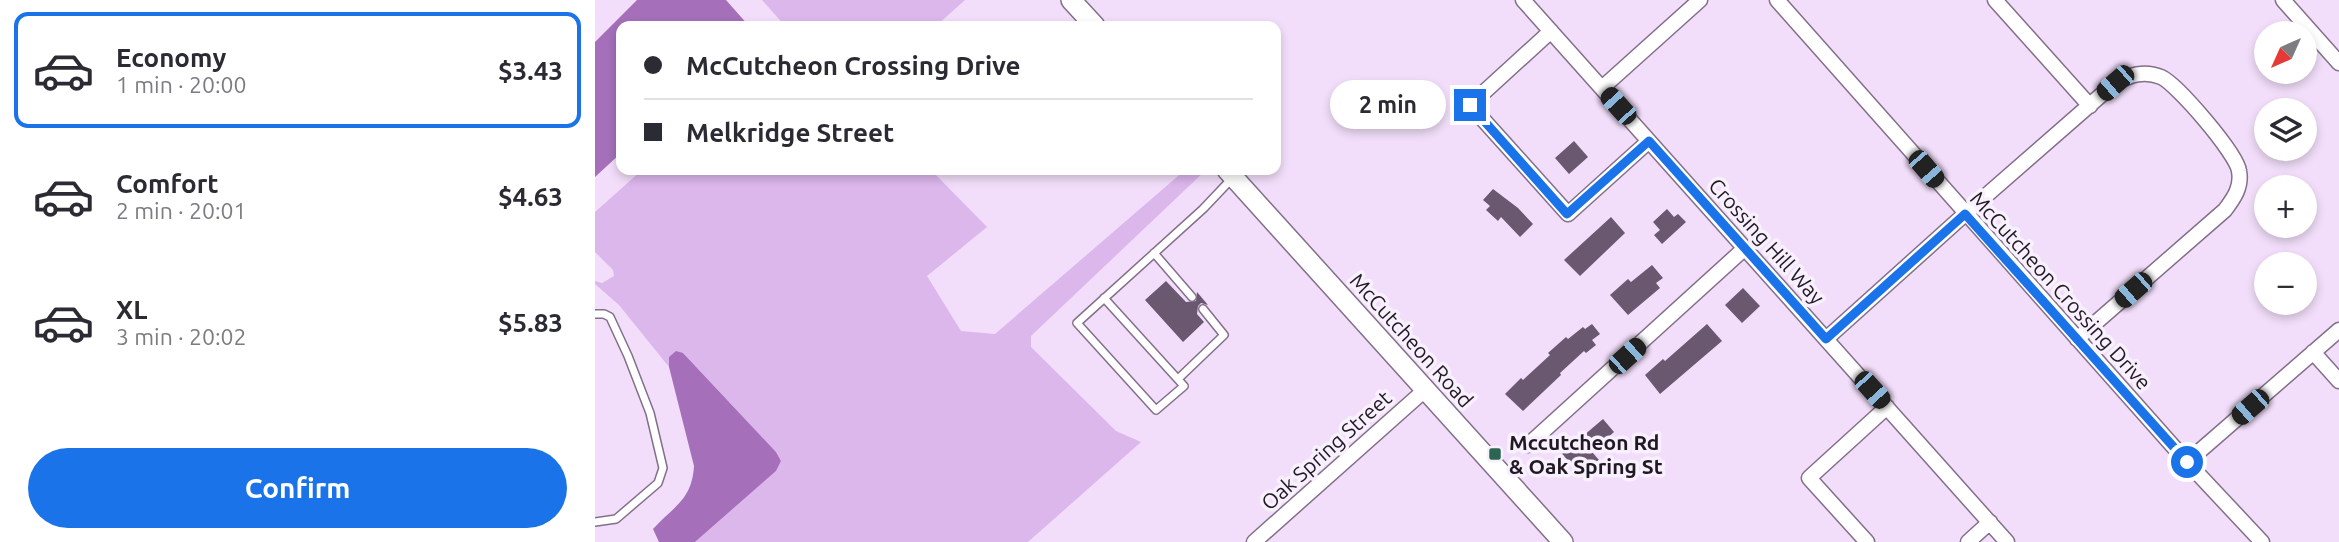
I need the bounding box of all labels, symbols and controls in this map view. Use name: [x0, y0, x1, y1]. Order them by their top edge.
north arrow: [2254, 21, 2317, 84]
map controls: [2254, 21, 2317, 315]
icon: car: [32, 39, 95, 102]
text: Economy: [116, 43, 226, 72]
text: McCutcheon Crossing Drive: [686, 51, 1021, 80]
text: $3.43: [498, 56, 563, 85]
car: [2093, 61, 2138, 105]
text: 1 min · 20:00: [116, 72, 247, 97]
callout: 2 min: [1330, 80, 1445, 130]
car: [1597, 83, 1640, 129]
route end: [1454, 89, 1486, 121]
text: 2 min: [1359, 92, 1417, 117]
button: layers: [2254, 98, 2317, 161]
text: Melkridge Street: [686, 118, 894, 147]
car: [1905, 146, 1948, 192]
icon: car: [32, 165, 95, 228]
text: Comfort: [116, 169, 219, 198]
street label: Crossing Hill Way: [1704, 173, 1830, 309]
button: +: [2254, 175, 2317, 238]
text: $4.63: [498, 182, 563, 211]
street label: McCutcheon Crossing Drive: [1966, 186, 2156, 394]
text: 2 min · 20:01: [116, 198, 247, 223]
button: −: [2254, 252, 2317, 315]
street label: McCutcheon Road: [1346, 268, 1478, 412]
car: [2111, 268, 2156, 312]
icon: car: [32, 291, 95, 354]
text: XL: [116, 295, 147, 324]
text: $5.83: [498, 308, 563, 337]
text: 3 min · 20:02: [116, 324, 247, 349]
car: [1605, 334, 1650, 378]
car: [1851, 367, 1894, 413]
street label: Oak Spring Street: [1256, 385, 1396, 515]
car: [2228, 385, 2273, 429]
place label: Mccutcheon Rd & Oak Spring St: [1509, 430, 1663, 478]
marker: Mccutcheon Rd & Oak Spring St: [1487, 446, 1503, 462]
route start: [2171, 446, 2203, 478]
button: Confirm: [28, 448, 567, 528]

